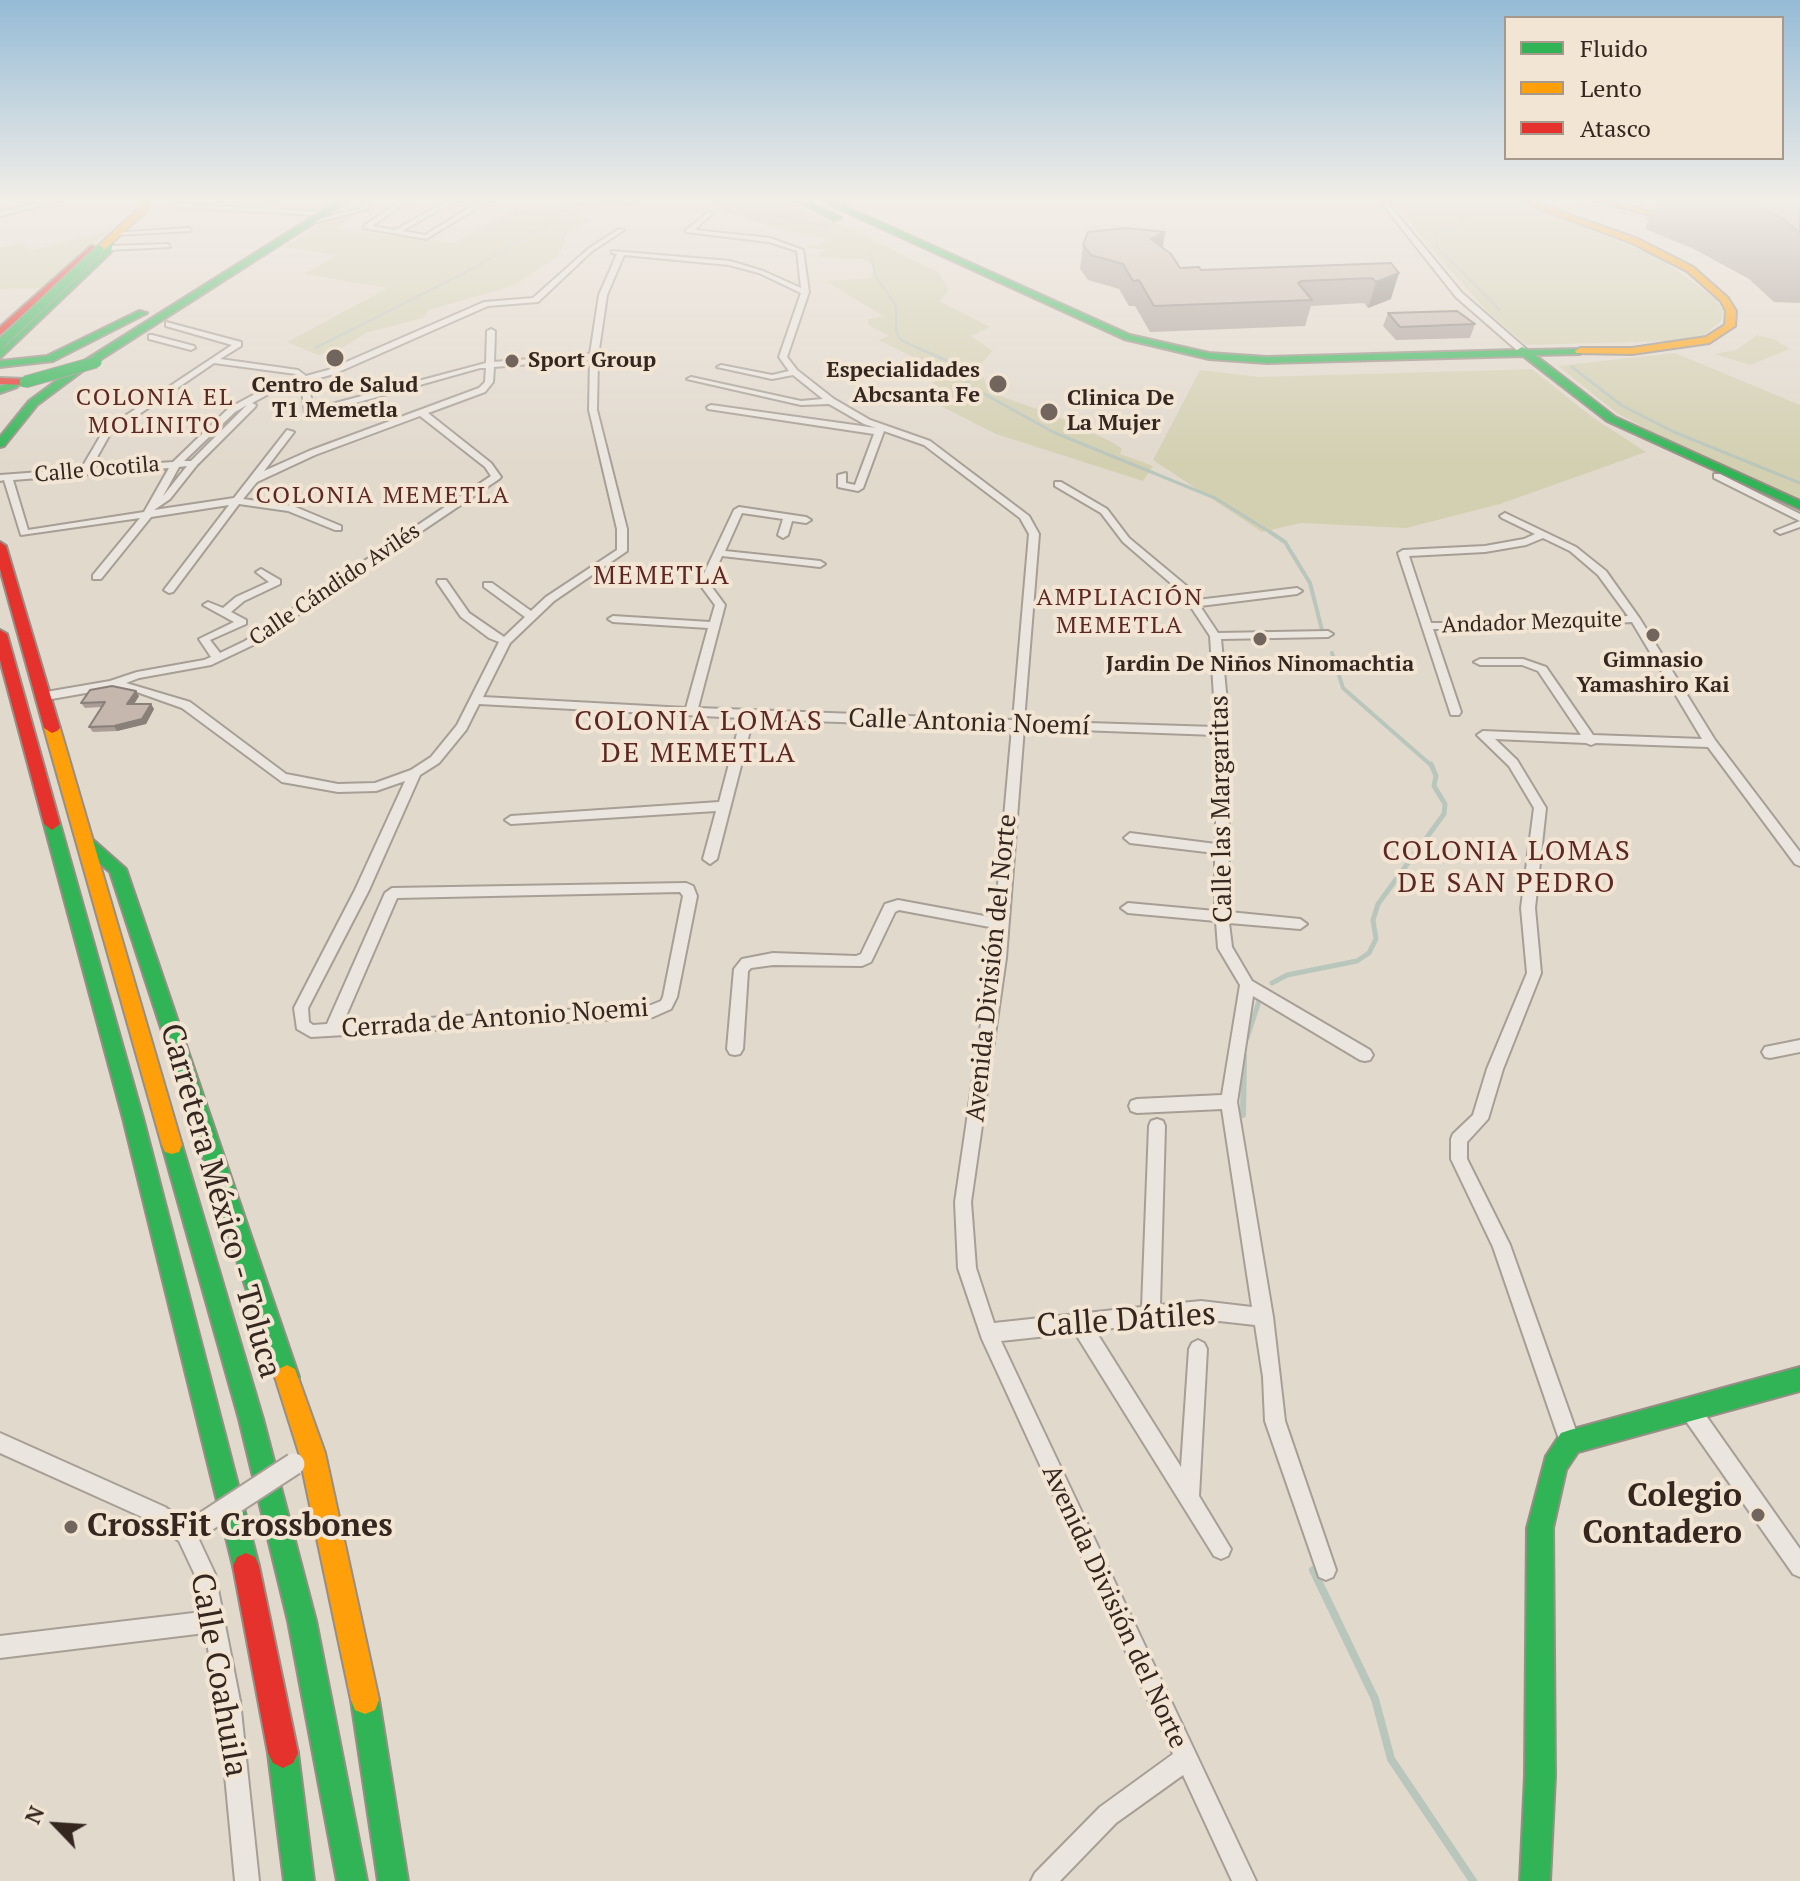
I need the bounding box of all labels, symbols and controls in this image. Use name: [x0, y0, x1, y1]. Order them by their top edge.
legend: [1504, 16, 1784, 160]
text: Fluido: [1580, 32, 1648, 64]
text: Lento: [1580, 72, 1642, 104]
text: Atasco: [1580, 112, 1651, 144]
marker: Centro de Salud T1 Memetla: [324, 347, 346, 369]
place label: Sport Group: [528, 348, 656, 374]
marker: Sport Group: [503, 352, 521, 370]
place label: Especialidades Abcsanta Fe: [826, 358, 980, 410]
place label: Centro de Salud T1 Memetla: [252, 373, 418, 424]
marker: Especialidades Abcsanta Fe: [987, 373, 1009, 395]
district label: COLONIA EL MOLINITO: [76, 384, 234, 440]
place label: Clinica De La Mujer: [1067, 386, 1174, 438]
marker: Clinica De La Mujer: [1038, 401, 1060, 423]
street label: Calle Ocotila: [33, 451, 161, 489]
district label: COLONIA MEMETLA: [255, 482, 511, 510]
street label: Calle Cándido Avilés: [245, 518, 425, 652]
district label: MEMETLA: [593, 561, 731, 593]
district label: AMPLIACIÓN MEMETLA: [1036, 584, 1204, 640]
street label: Andador Mezquite: [1441, 607, 1623, 639]
marker: Gimnasio Yamashiro Kai: [1644, 626, 1662, 644]
marker: Jardin De Niños Ninomachtia: [1251, 630, 1269, 648]
place label: Gimnasio Yamashiro Kai: [1576, 648, 1730, 700]
place label: Jardin De Niños Ninomachtia: [1106, 652, 1414, 678]
street label: Calle las Margaritas: [1204, 695, 1240, 923]
street label: Calle Antonia Noemí: [848, 703, 1090, 743]
district label: COLONIA LOMAS DE MEMETLA: [574, 705, 824, 771]
street label: Avenida División del Norte: [960, 813, 1024, 1123]
district label: COLONIA LOMAS DE SAN PEDRO: [1382, 835, 1632, 901]
street label: Cerrada de Antonio Noemi: [340, 993, 650, 1045]
street label: Carretera México - Toluca: [151, 1019, 289, 1383]
street label: Calle Dátiles: [1035, 1296, 1217, 1346]
street label: Avenida División del Norte: [1035, 1460, 1193, 1754]
place label: Colegio Contadero: [1582, 1478, 1742, 1553]
marker: Colegio Contadero: [1749, 1506, 1767, 1524]
place label: CrossFit Crossbones: [87, 1508, 393, 1546]
marker: CrossFit Crossbones: [62, 1518, 80, 1536]
street label: Calle Coahuila: [181, 1570, 255, 1780]
north arrow: [16, 1785, 96, 1865]
text: N: [17, 1801, 50, 1828]

